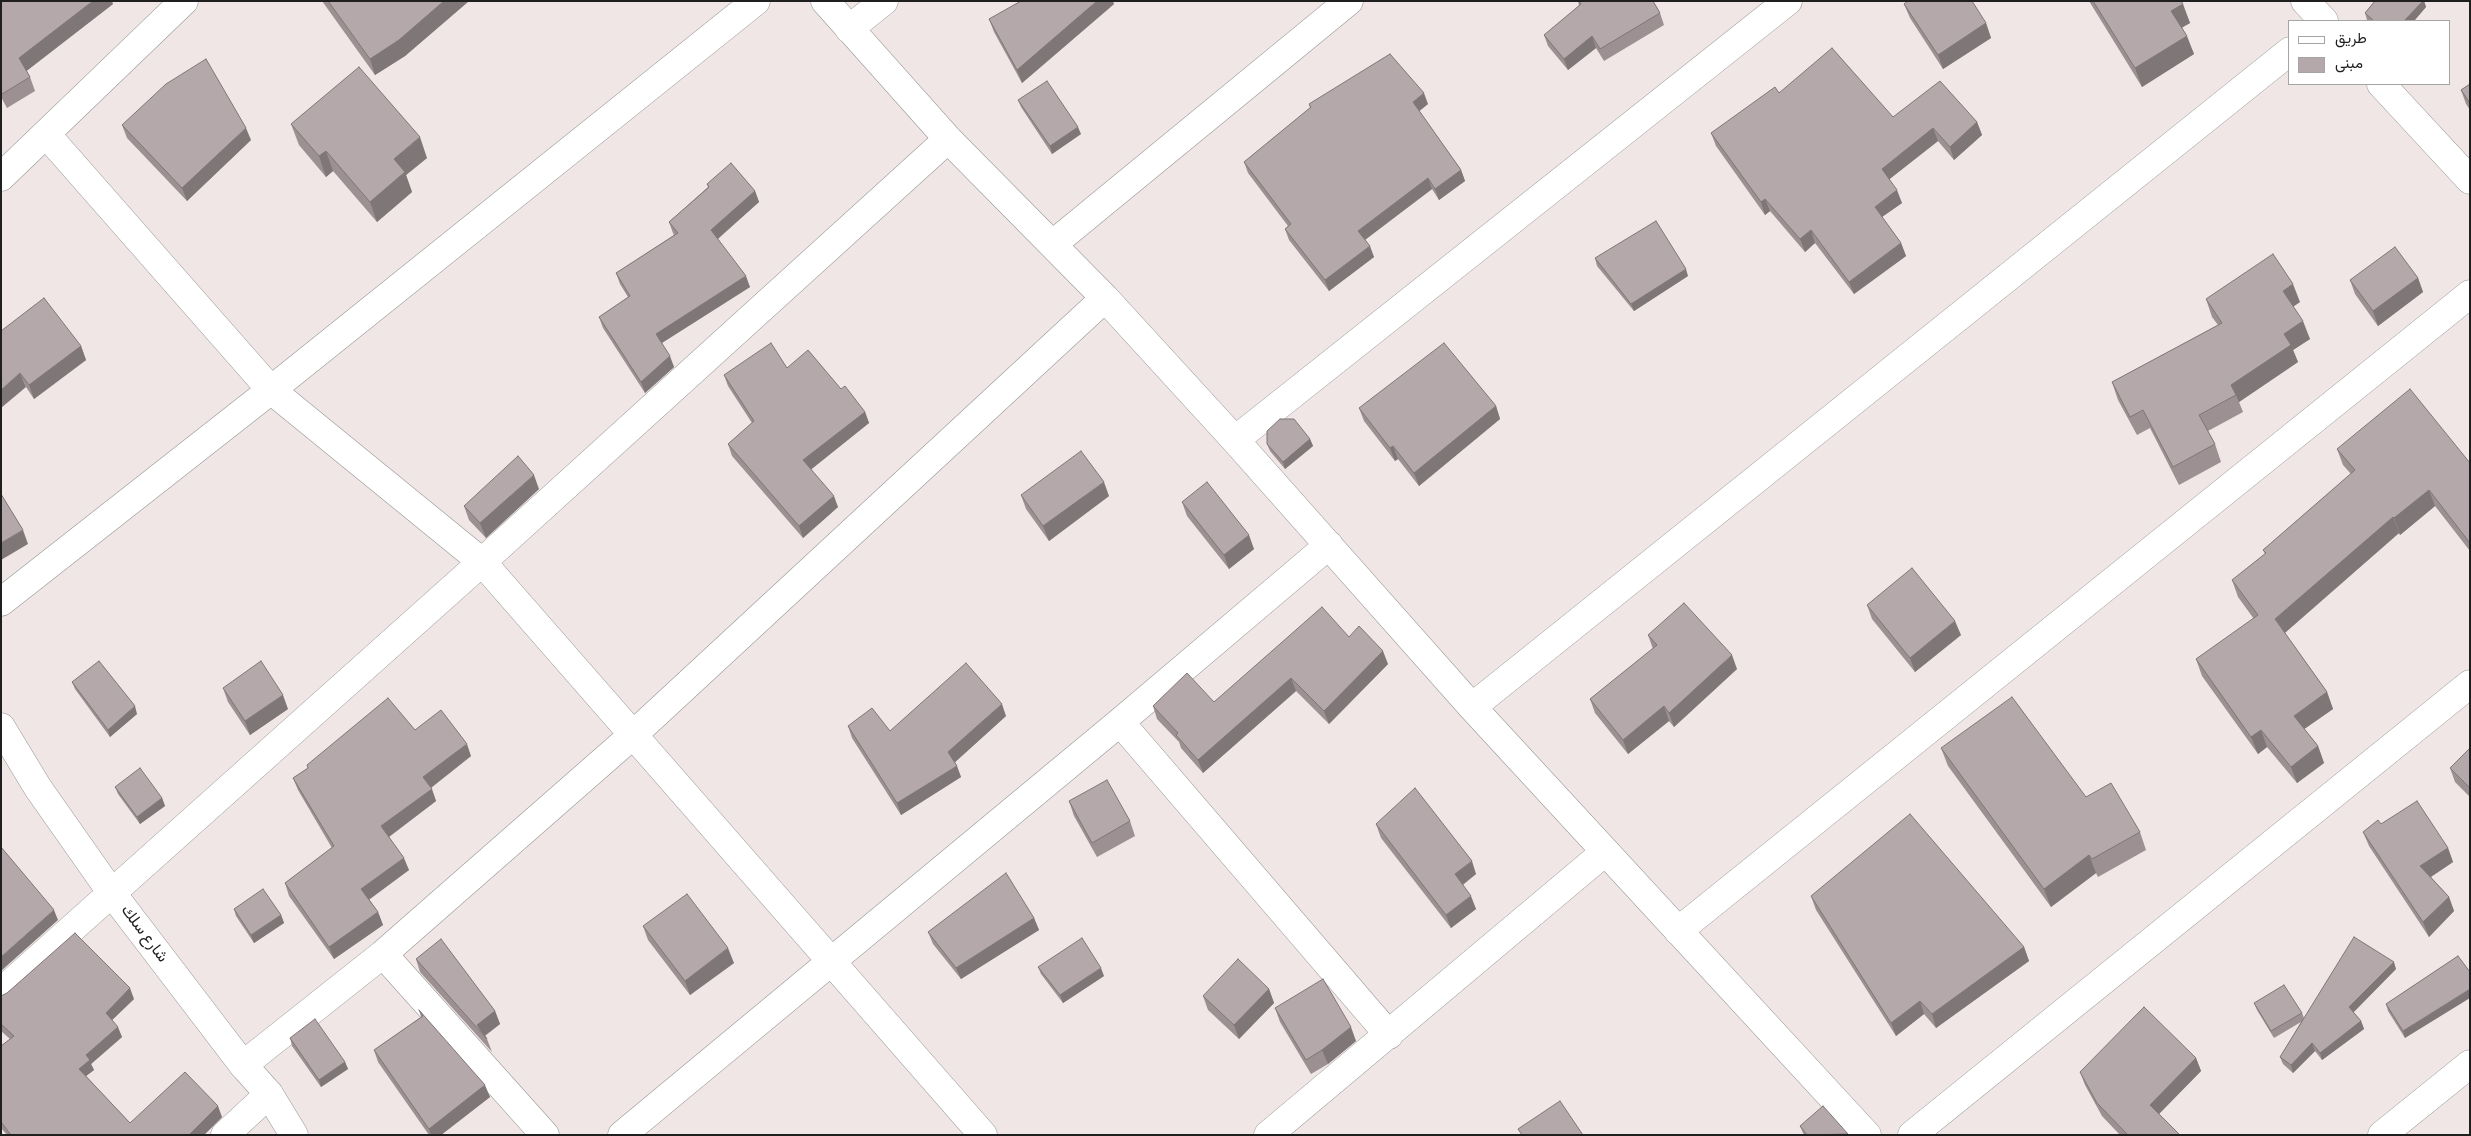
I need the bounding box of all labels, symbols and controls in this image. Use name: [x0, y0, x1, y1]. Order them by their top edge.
legend: [2288, 20, 2451, 85]
text: طريق: [2335, 29, 2367, 48]
text: مبنى: [2335, 54, 2363, 73]
street label: شارع سلك: [116, 901, 172, 967]

